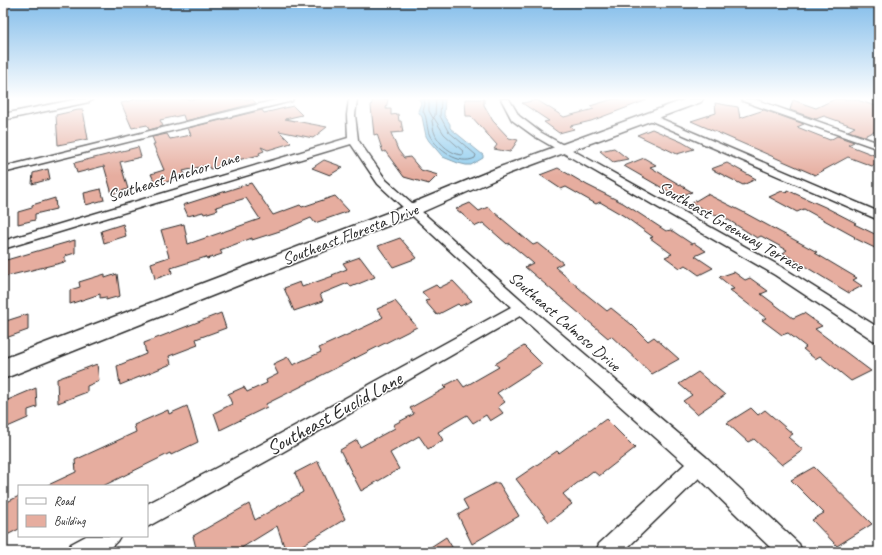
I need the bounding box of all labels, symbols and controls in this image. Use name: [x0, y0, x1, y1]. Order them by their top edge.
street label: Southeast Anchor Lane: [105, 146, 243, 206]
street label: Southeast Greenway Terrace: [654, 176, 808, 277]
street label: Southeast Floresta Drive: [279, 198, 422, 270]
street label: Southeast Calmoso Drive: [504, 267, 626, 377]
street label: Southeast Euclid Lane: [262, 365, 408, 461]
legend: [18, 485, 148, 537]
text: Road: [54, 493, 76, 509]
text: Building: [54, 513, 86, 529]

